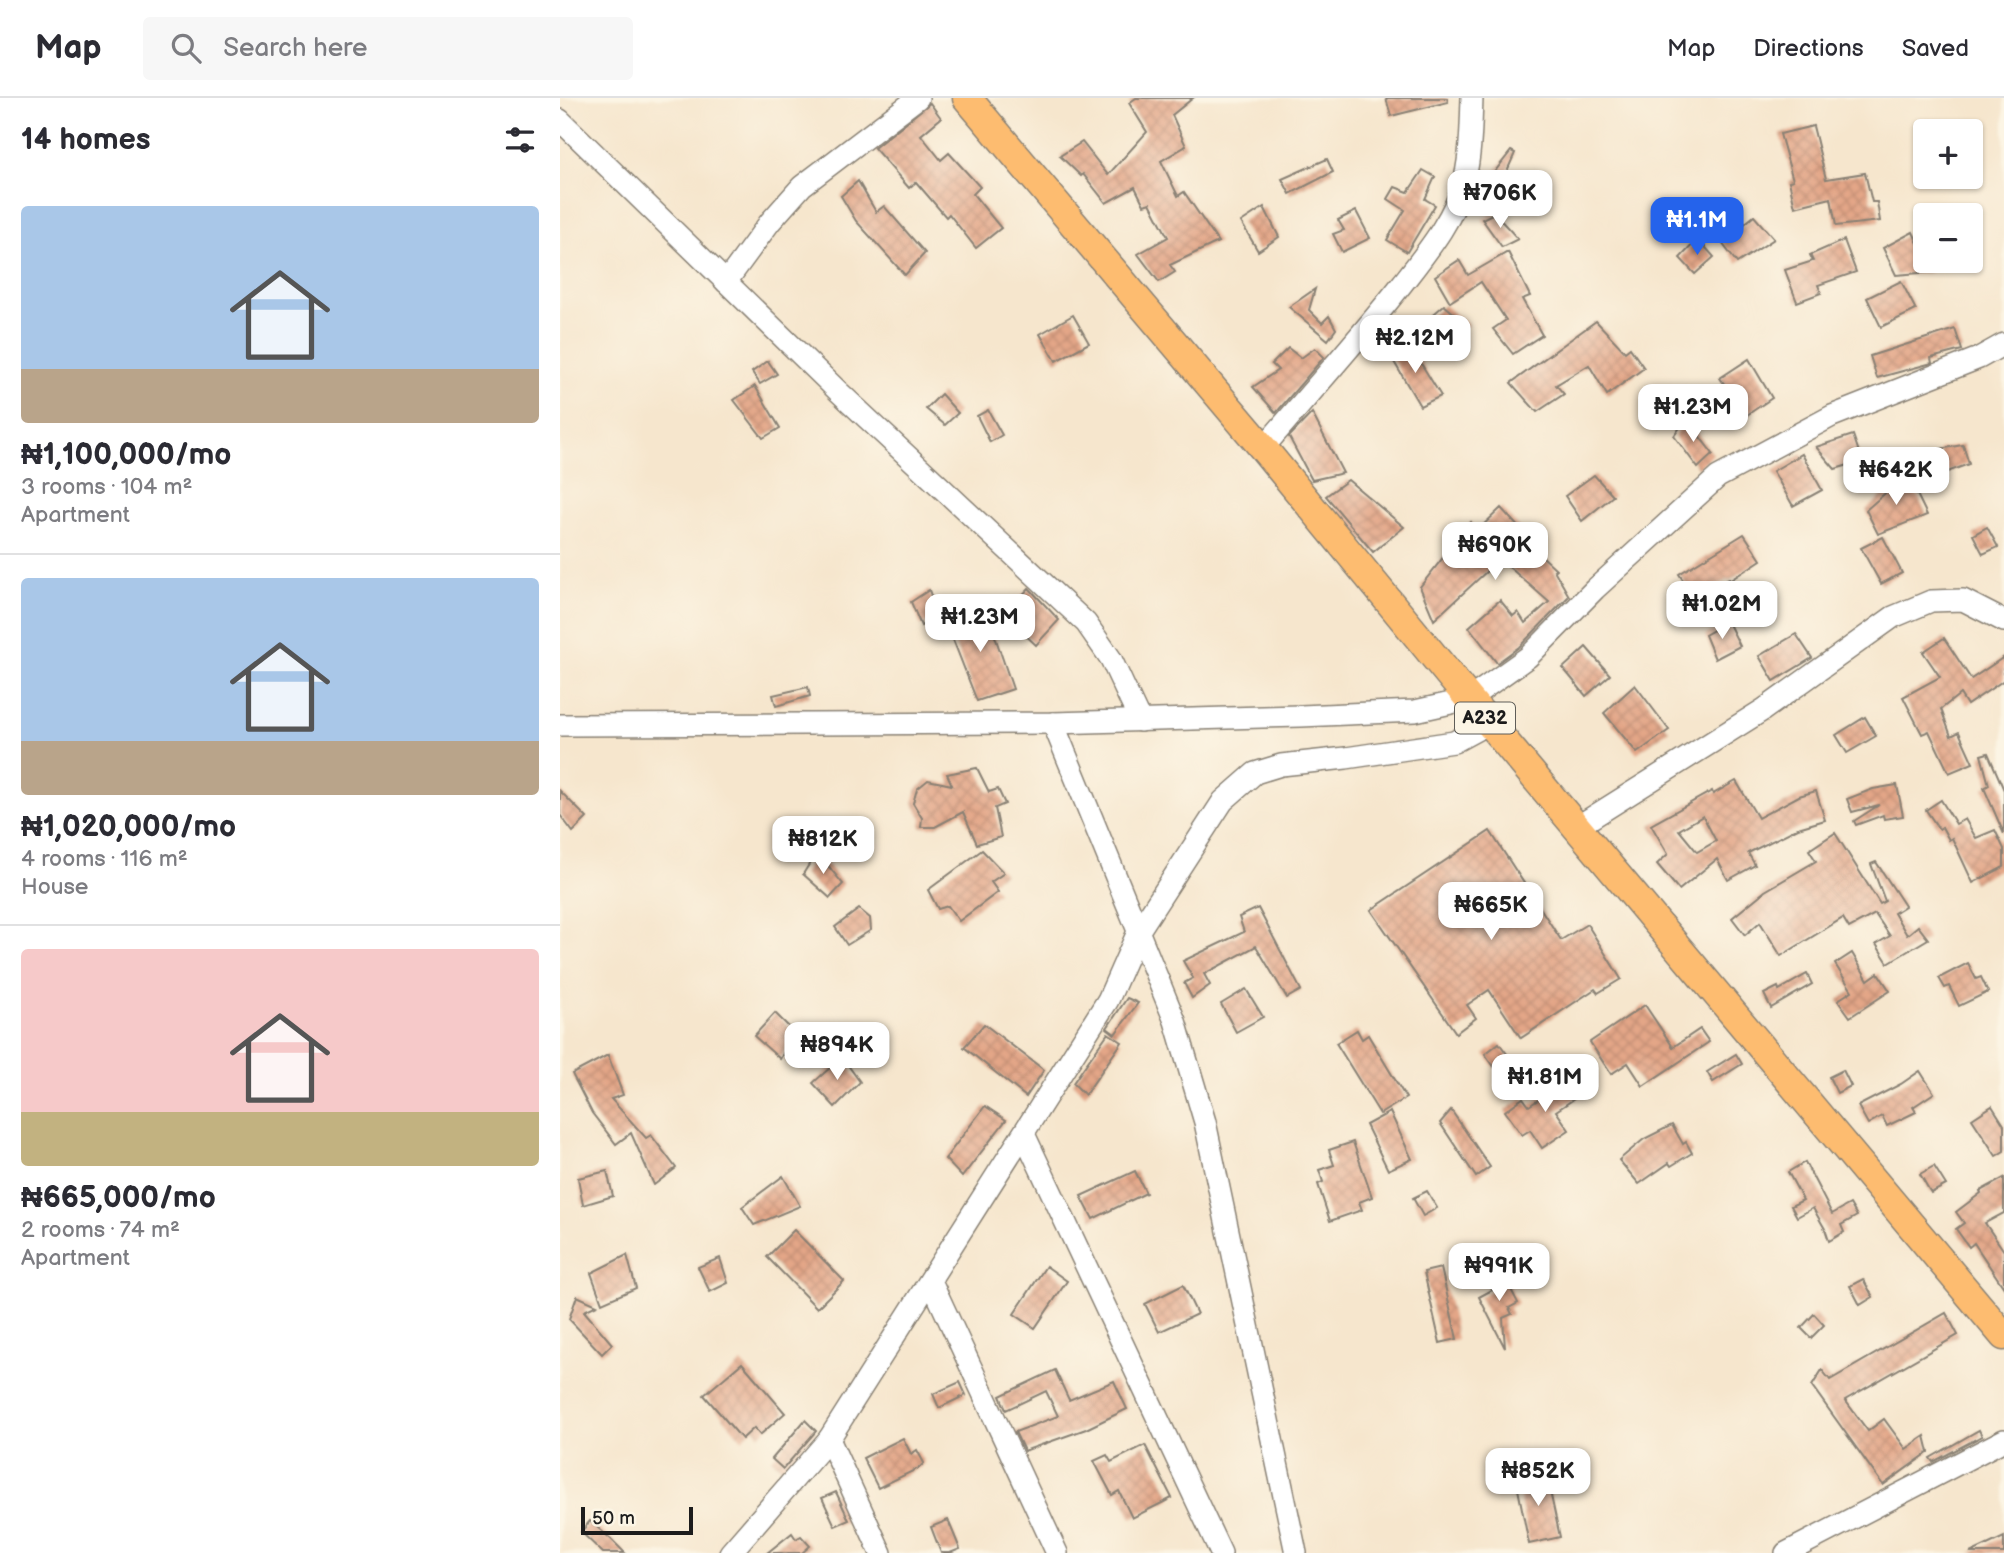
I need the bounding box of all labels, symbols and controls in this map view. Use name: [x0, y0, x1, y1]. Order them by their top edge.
search box: [143, 17, 633, 80]
text: Map: [35, 28, 101, 68]
icon: search: [167, 29, 205, 67]
text: Search here: [223, 33, 367, 64]
text: Map: [1667, 34, 1715, 63]
text: Directions: [1753, 34, 1864, 63]
text: Saved: [1902, 34, 1969, 63]
map controls: [1913, 119, 1983, 273]
button: +: [1913, 119, 1983, 189]
icon: filters: [501, 121, 539, 159]
text: 14 homes: [21, 122, 150, 158]
pin: ₦706K: [1451, 170, 1549, 230]
text: ₦706K: [1463, 179, 1537, 207]
pin: ₦1.1M: [1648, 198, 1746, 257]
button: −: [1913, 203, 1983, 273]
text: ₦1.1M: [1667, 206, 1727, 234]
icon: home: [217, 252, 343, 378]
pin: ₦2.12M: [1358, 316, 1472, 375]
text: ₦2.12M: [1376, 324, 1454, 352]
pin: ₦1.23M: [1636, 384, 1750, 444]
text: ₦1.23M: [1654, 393, 1732, 421]
text: ₦1,100,000/mo: [21, 437, 231, 473]
pin: ₦642K: [1847, 448, 1945, 507]
text: ₦642K: [1859, 456, 1933, 484]
text: 3 rooms · 104 m²: [21, 473, 192, 501]
text: Apartment: [21, 501, 130, 529]
pin: ₦690K: [1446, 522, 1544, 582]
text: ₦690K: [1458, 531, 1532, 559]
pin: ₦1.02M: [1665, 582, 1779, 641]
text: ₦1.02M: [1682, 590, 1762, 618]
pin: ₦1.23M: [923, 594, 1037, 654]
text: ₦1.23M: [941, 603, 1019, 631]
icon: home: [217, 624, 343, 750]
road number: A232: [1455, 702, 1515, 734]
text: ₦1,020,000/mo: [21, 809, 236, 845]
pin: ₦812K: [774, 816, 872, 876]
text: ₦812K: [788, 825, 858, 853]
text: 4 rooms · 116 m²: [21, 845, 188, 873]
text: House: [21, 873, 88, 901]
pin: ₦665K: [1442, 882, 1540, 942]
text: ₦665K: [1454, 891, 1528, 919]
icon: home: [217, 995, 343, 1121]
pin: ₦894K: [788, 1023, 886, 1082]
text: ₦894K: [800, 1031, 874, 1059]
pin: ₦1.81M: [1488, 1054, 1602, 1114]
text: ₦1.81M: [1508, 1063, 1582, 1091]
text: ₦665,000/mo: [21, 1180, 216, 1216]
text: 2 rooms · 74 m²: [21, 1216, 180, 1244]
text: Apartment: [21, 1244, 130, 1272]
pin: ₦991K: [1450, 1244, 1548, 1303]
text: ₦991K: [1465, 1252, 1533, 1280]
pin: ₦852K: [1489, 1448, 1587, 1508]
text: ₦852K: [1501, 1457, 1575, 1485]
scale bar: [581, 1504, 693, 1536]
text: 50 m: [592, 1507, 635, 1530]

